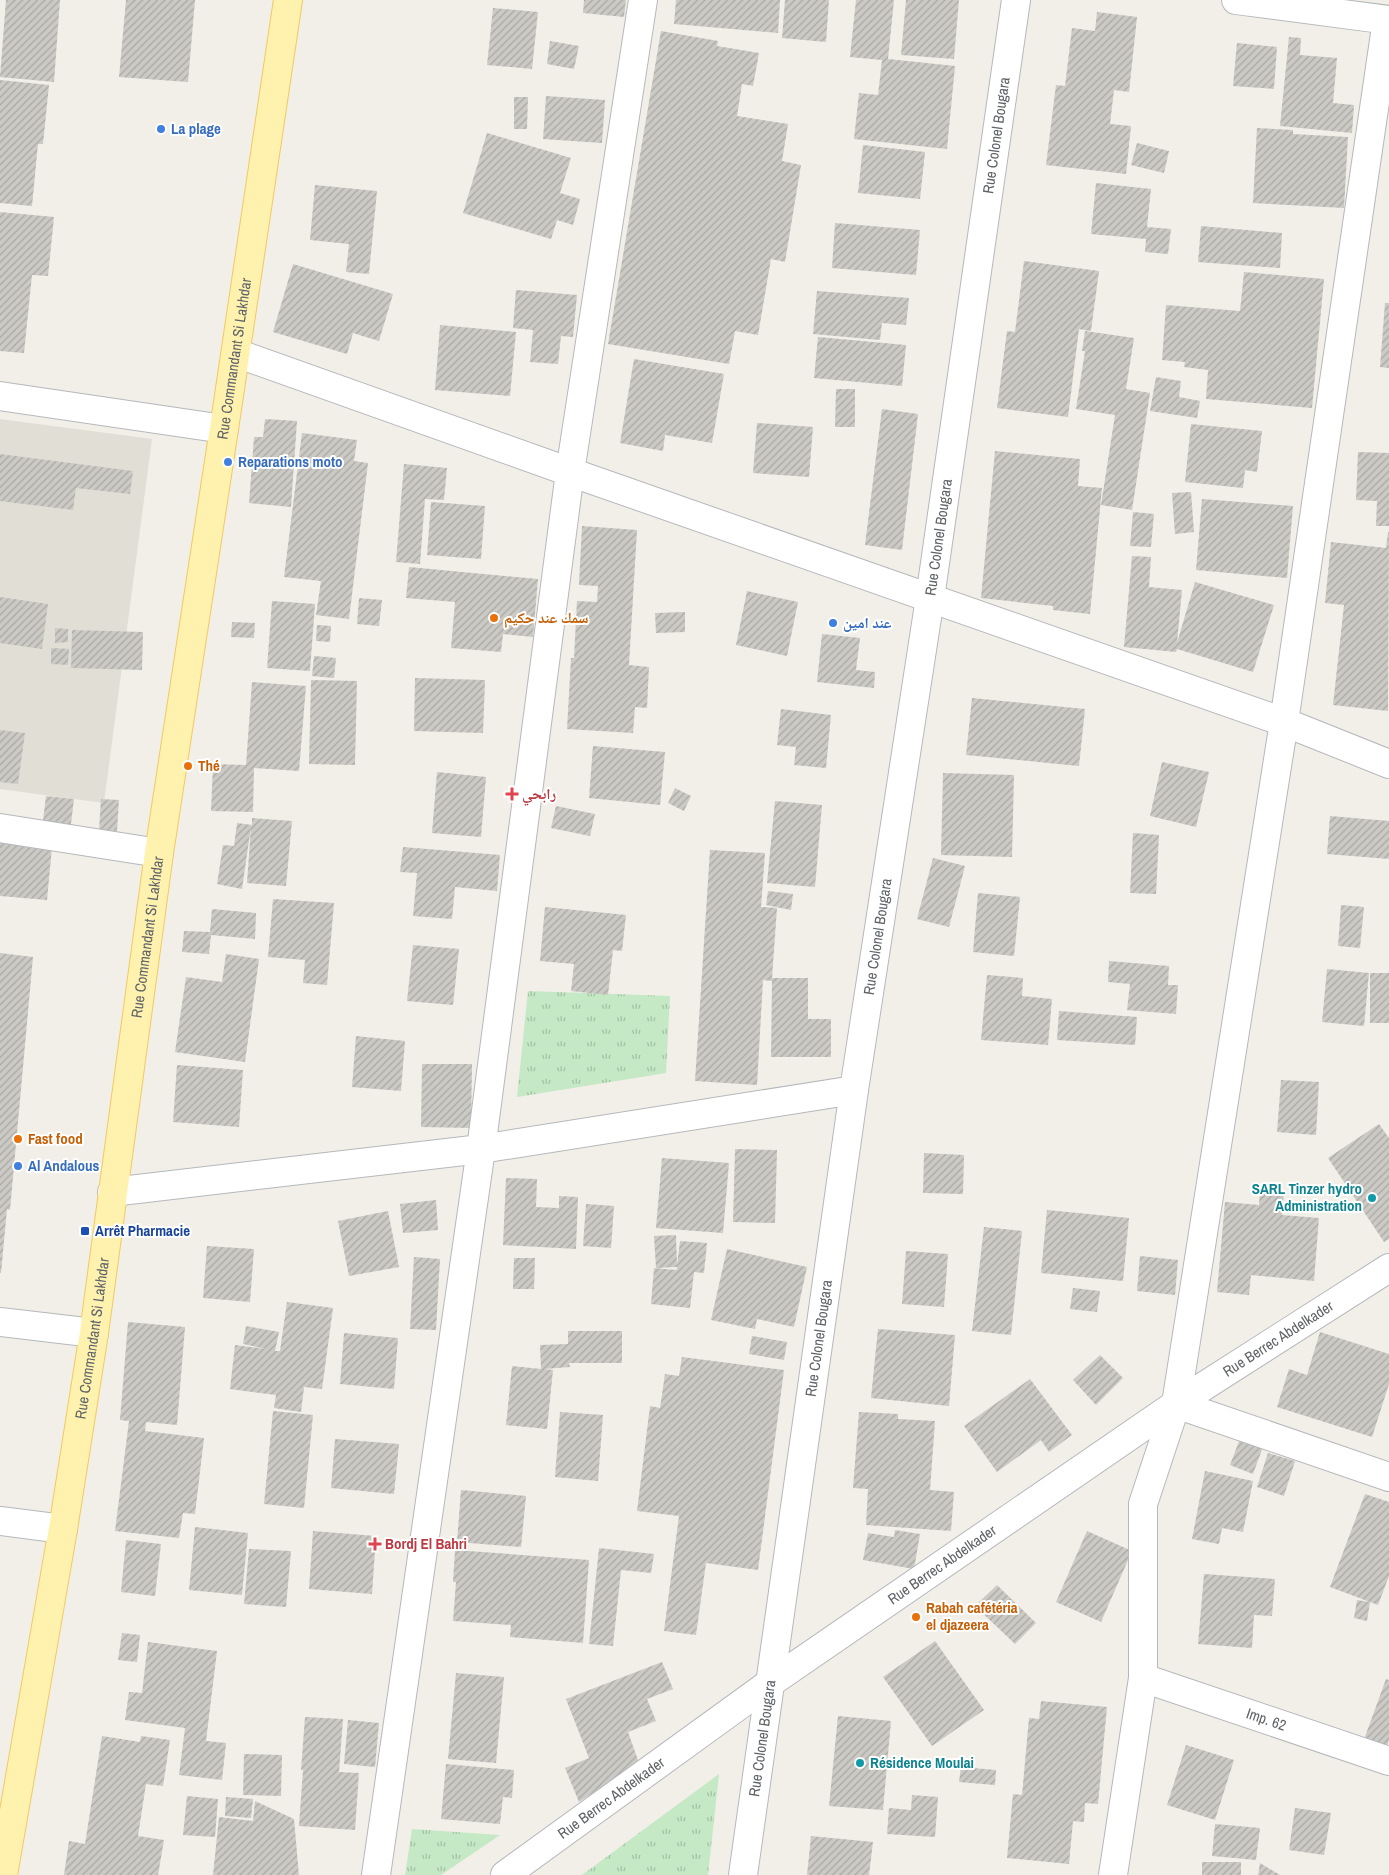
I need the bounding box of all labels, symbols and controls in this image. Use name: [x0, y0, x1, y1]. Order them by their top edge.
street label: Rue Colonel Bougara: [977, 75, 1015, 195]
place label: La plage: [171, 118, 221, 139]
marker: La plage: [155, 123, 167, 135]
street label: Rue Commandant Si Lakhdar: [212, 277, 256, 441]
place label: Reparations moto: [238, 451, 343, 472]
marker: Reparations moto: [222, 456, 234, 468]
street label: Rue Colonel Bougara: [919, 477, 957, 597]
place label: سمك عند حكيم: [504, 607, 589, 628]
marker: سمك عند حكيم: [488, 612, 500, 624]
place label: عند امين: [843, 612, 892, 633]
marker: عند امين: [827, 617, 839, 629]
place label: Thé: [198, 755, 220, 776]
marker: Thé: [182, 760, 194, 772]
place label: رابحي: [522, 783, 557, 806]
marker: رابحي: [506, 788, 518, 800]
street label: Rue Commandant Si Lakhdar: [126, 855, 168, 1019]
street label: Rue Colonel Bougara: [858, 877, 897, 996]
place label: Fast food: [28, 1128, 83, 1149]
marker: Fast food: [12, 1133, 24, 1145]
place label: Al Andalous: [28, 1155, 99, 1176]
marker: Al Andalous: [12, 1160, 24, 1172]
place label: SARL Tinzer hydro Administration: [1252, 1178, 1362, 1216]
marker: SARL Tinzer hydro Administration: [1366, 1192, 1378, 1204]
place label: Arrêt Pharmacie: [95, 1220, 190, 1241]
marker: Arrêt Pharmacie: [79, 1225, 91, 1237]
street label: Rue Commandant Si Lakhdar: [70, 1256, 114, 1421]
street label: Rue Colonel Bougara: [800, 1278, 837, 1398]
street label: Rue Berrec Abdelkader: [1219, 1295, 1337, 1381]
street label: Rue Berrec Abdelkader: [883, 1520, 1000, 1609]
place label: Bordj El Bahri: [385, 1533, 467, 1554]
marker: Bordj El Bahri: [369, 1538, 381, 1550]
place label: Rabah cafétéria el djazeera: [926, 1597, 1018, 1635]
marker: Rabah cafétéria el djazeera: [910, 1611, 922, 1623]
street label: Rue Colonel Bougara: [743, 1678, 780, 1798]
street label: Imp. 62: [1244, 1703, 1289, 1736]
street label: Rue Berrec Abdelkader: [553, 1752, 668, 1844]
place label: Résidence Moulai: [870, 1752, 974, 1773]
marker: Résidence Moulai: [854, 1757, 866, 1769]

